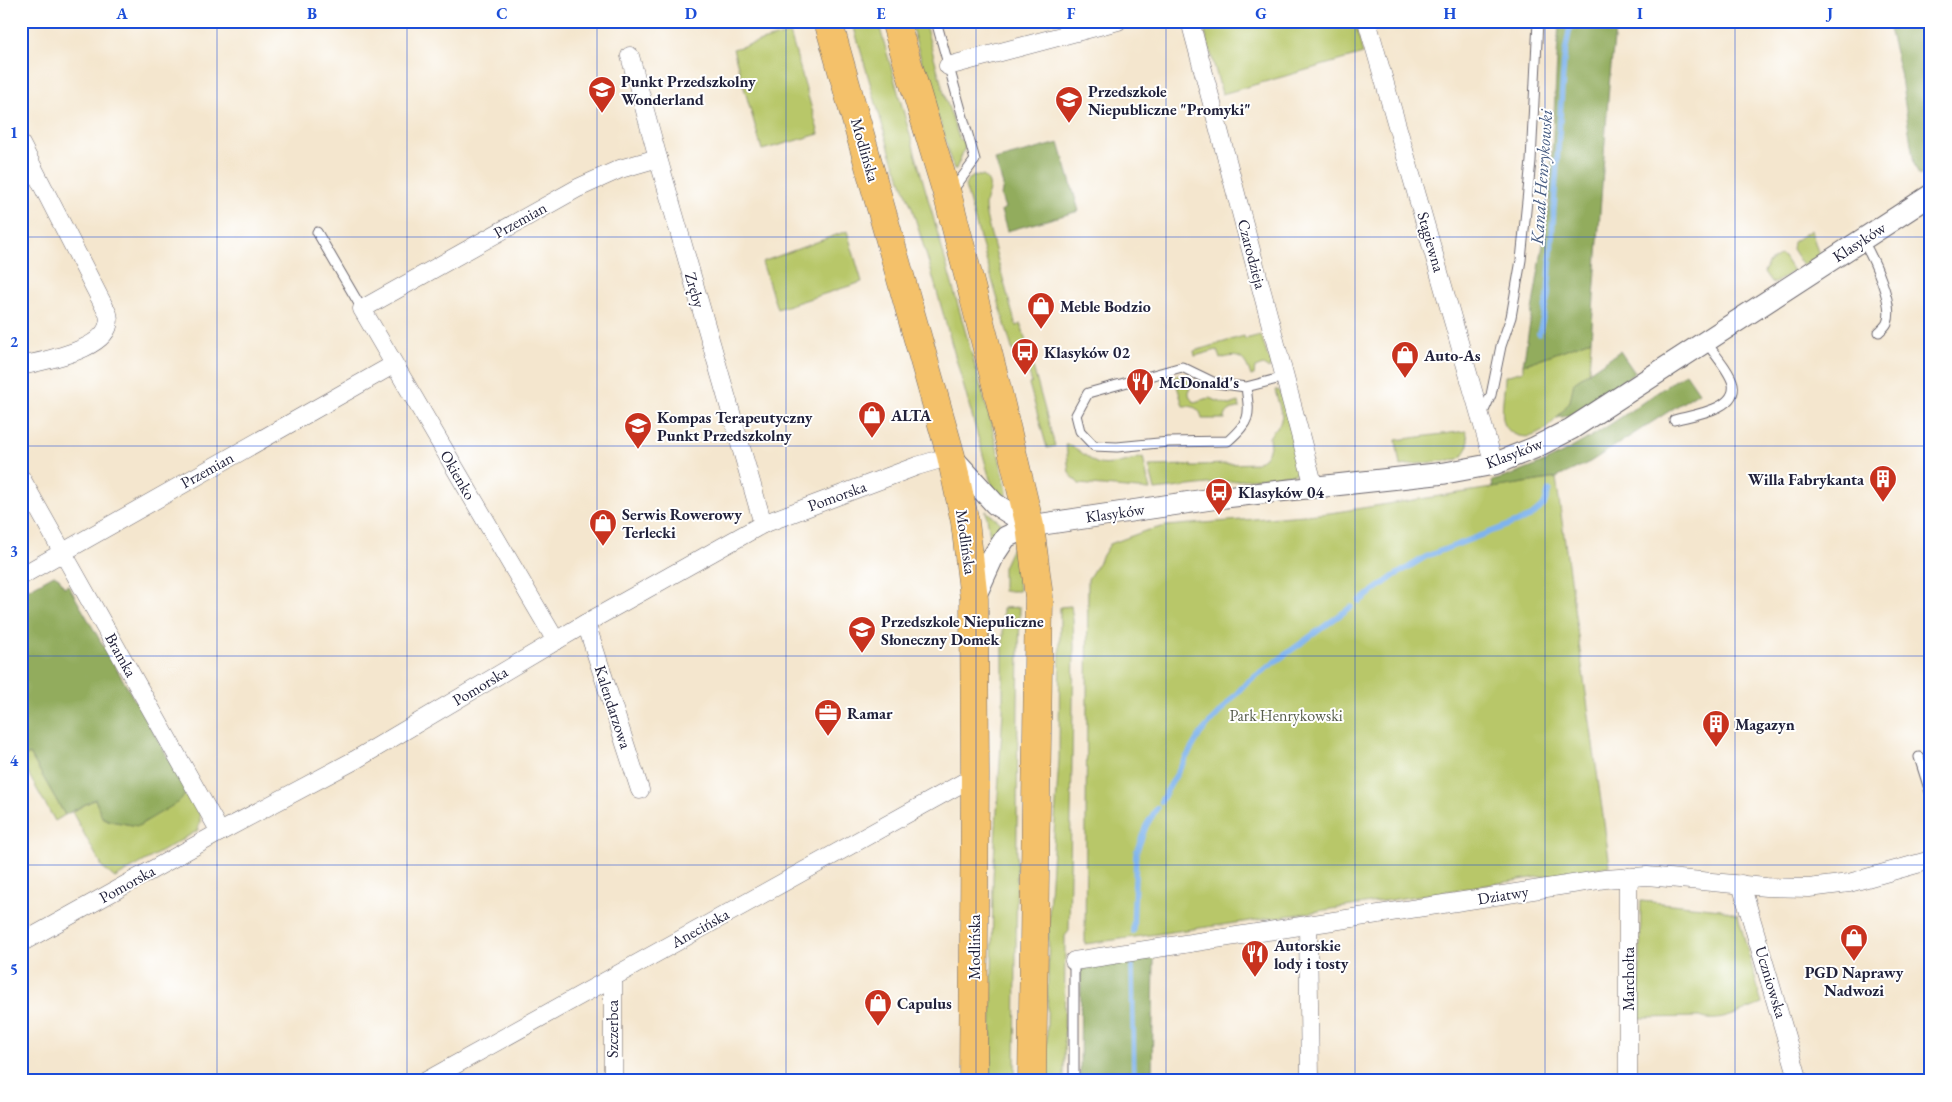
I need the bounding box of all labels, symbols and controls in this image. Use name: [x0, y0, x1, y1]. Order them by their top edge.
text: A: [115, 3, 128, 24]
text: B: [307, 3, 317, 24]
text: C: [496, 3, 508, 24]
text: D: [685, 3, 697, 24]
text: E: [876, 3, 886, 24]
text: F: [1067, 3, 1076, 24]
text: G: [1255, 3, 1267, 24]
text: H: [1444, 3, 1457, 24]
text: I: [1637, 3, 1643, 24]
text: J: [1825, 3, 1833, 24]
place label: Punkt Przedszkolny Wonderland: [621, 71, 756, 110]
school or university icon: Punkt Przedszkolny Wonderland: [587, 75, 617, 114]
place label: Przedszkole Niepubliczne "Promyki": [1088, 81, 1251, 120]
school or university icon: Przedszkole Niepubliczne "Promyki": [1054, 85, 1084, 124]
water label: Kanał Henrykowski: [1525, 108, 1558, 246]
street label: Modlińska: [846, 116, 884, 185]
text: 1: [10, 122, 18, 143]
street label: Przemian: [490, 197, 551, 243]
street label: Stągiewna: [1412, 209, 1450, 275]
street label: Klasyków: [1828, 216, 1890, 267]
street label: Czarodzieja: [1233, 217, 1272, 292]
street label: Zręby: [680, 270, 710, 311]
shop icon: Meble Bodzio: [1026, 291, 1056, 330]
place label: Meble Bodzio: [1060, 296, 1151, 317]
text: 2: [10, 331, 19, 352]
bus stop icon: Klasyków 02: [1010, 337, 1040, 376]
shop icon: Auto-As: [1390, 340, 1420, 379]
place label: Klasyków 02: [1044, 342, 1130, 363]
place label: Auto-As: [1423, 345, 1481, 366]
restaurant icon: McDonald's: [1125, 367, 1155, 406]
place label: McDonald's: [1159, 372, 1239, 393]
shop icon: ALTA: [857, 400, 887, 439]
place label: ALTA: [890, 405, 932, 426]
place label: Kompas Terapeutyczny Punkt Przedszkolny: [657, 407, 813, 446]
school or university icon: Kompas Terapeutyczny Punkt Przedszkolny: [623, 411, 653, 450]
street label: Klasyków: [1483, 432, 1546, 473]
street label: Okienko: [435, 446, 481, 504]
street label: Przemian: [177, 447, 238, 493]
building icon: Willa Fabrykanta: [1868, 464, 1898, 503]
place label: Willa Fabrykanta: [1748, 469, 1865, 490]
street label: Pomorska: [805, 476, 870, 516]
bus stop icon: Klasyków 04: [1204, 477, 1234, 516]
place label: Klasyków 04: [1238, 482, 1324, 503]
street label: Klasyków: [1084, 498, 1147, 528]
place label: Serwis Rowerowy Terlecki: [622, 504, 742, 543]
shop icon: Serwis Rowerowy Terlecki: [588, 508, 618, 547]
street label: Modlińska: [951, 508, 981, 576]
text: 3: [10, 541, 18, 562]
place label: Przedszkole Niepuliczne Słoneczny Domek: [881, 611, 1044, 650]
school or university icon: Przedszkole Niepuliczne Słoneczny Domek: [847, 615, 877, 654]
street label: Bramka: [100, 629, 142, 681]
street label: Pomorska: [449, 661, 512, 711]
street label: Kalendarzowa: [590, 663, 637, 752]
office icon: Ramar: [813, 698, 843, 737]
place label: Ramar: [847, 703, 893, 724]
park label: Park Henrykowski: [1229, 705, 1343, 726]
building icon: Magazyn: [1701, 709, 1731, 748]
place label: Magazyn: [1735, 714, 1795, 735]
text: 4: [10, 750, 19, 771]
street label: Pomorska: [95, 860, 159, 908]
street label: Dziatwy: [1476, 880, 1531, 909]
street label: Anecińska: [666, 903, 733, 953]
street label: Modlińska: [964, 914, 985, 980]
shop icon: PGD Naprawy Nadwozi: [1839, 923, 1869, 962]
place label: Autorskie lody i tosty: [1273, 935, 1349, 974]
restaurant icon: Autorskie lody i tosty: [1240, 939, 1270, 978]
street label: Uczniowska: [1750, 944, 1792, 1021]
street label: Marchołta: [1618, 946, 1639, 1011]
text: 5: [10, 959, 18, 980]
place label: PGD Naprawy Nadwozi: [1805, 962, 1904, 1001]
shop icon: Capulus: [863, 988, 893, 1027]
place label: Capulus: [897, 993, 952, 1014]
street label: Szczerbca: [602, 999, 623, 1058]

